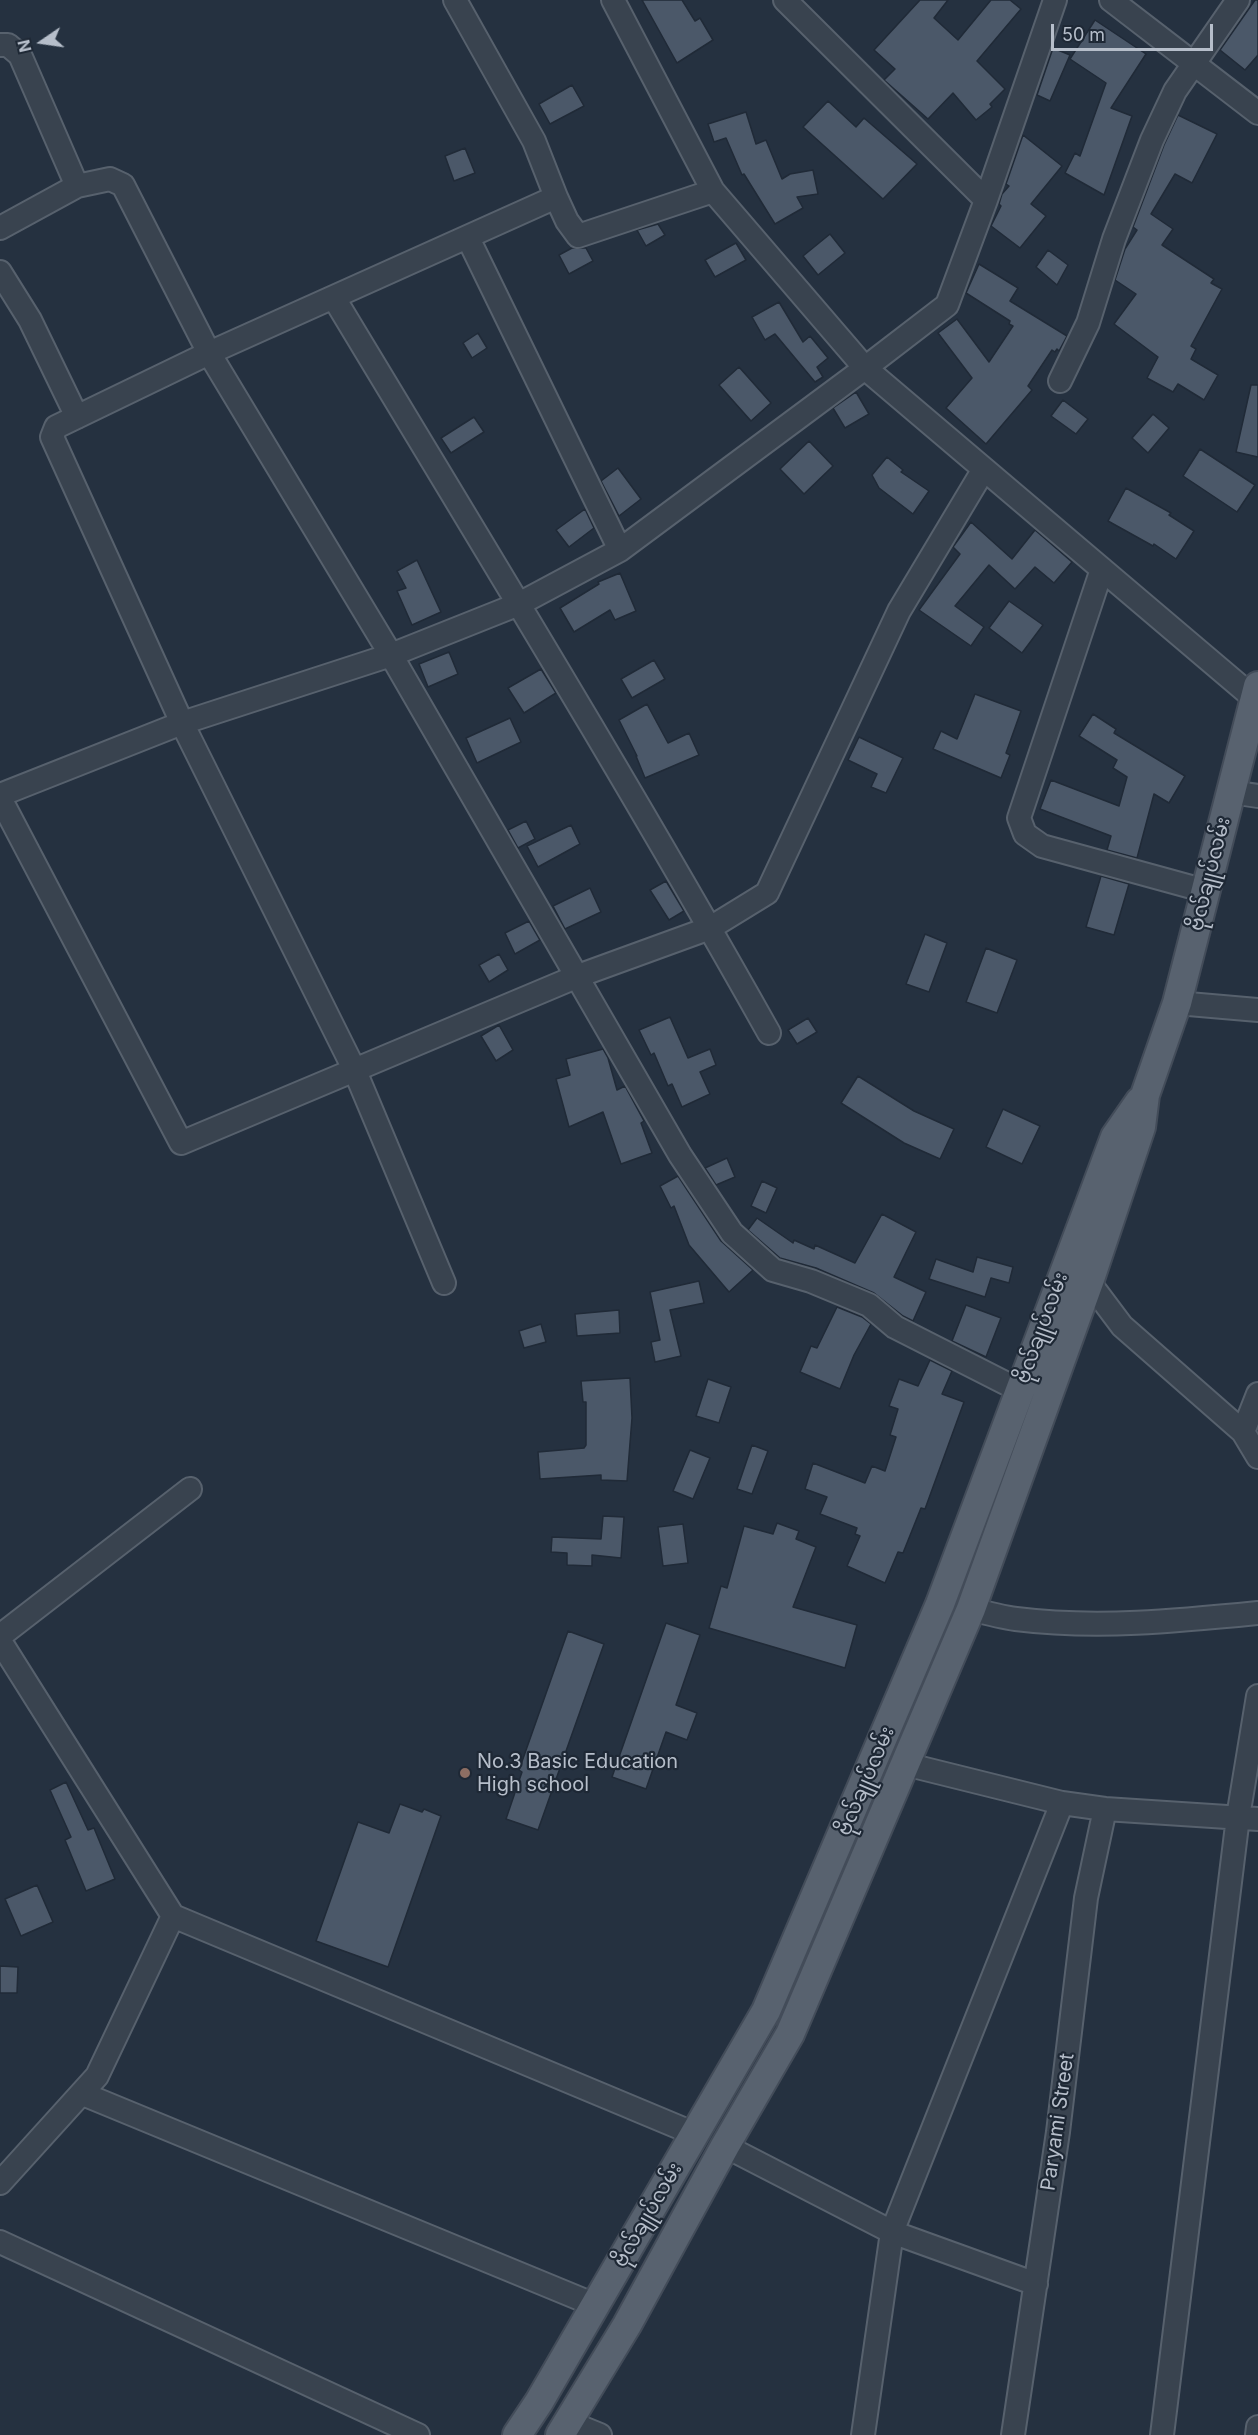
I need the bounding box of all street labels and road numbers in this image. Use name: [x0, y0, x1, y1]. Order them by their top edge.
street label: ဗိုလ်ချုပ်လမ်း: [1184, 815, 1236, 933]
street label: ဗိုလ်ချုပ်လမ်း: [1011, 1269, 1073, 1387]
street label: ဗိုလ်ချုပ်လမ်း: [832, 1723, 900, 1839]
street label: Paryami Street: [1036, 2052, 1080, 2192]
street label: ဗိုလ်ချုပ်လမ်း: [609, 2159, 687, 2271]

